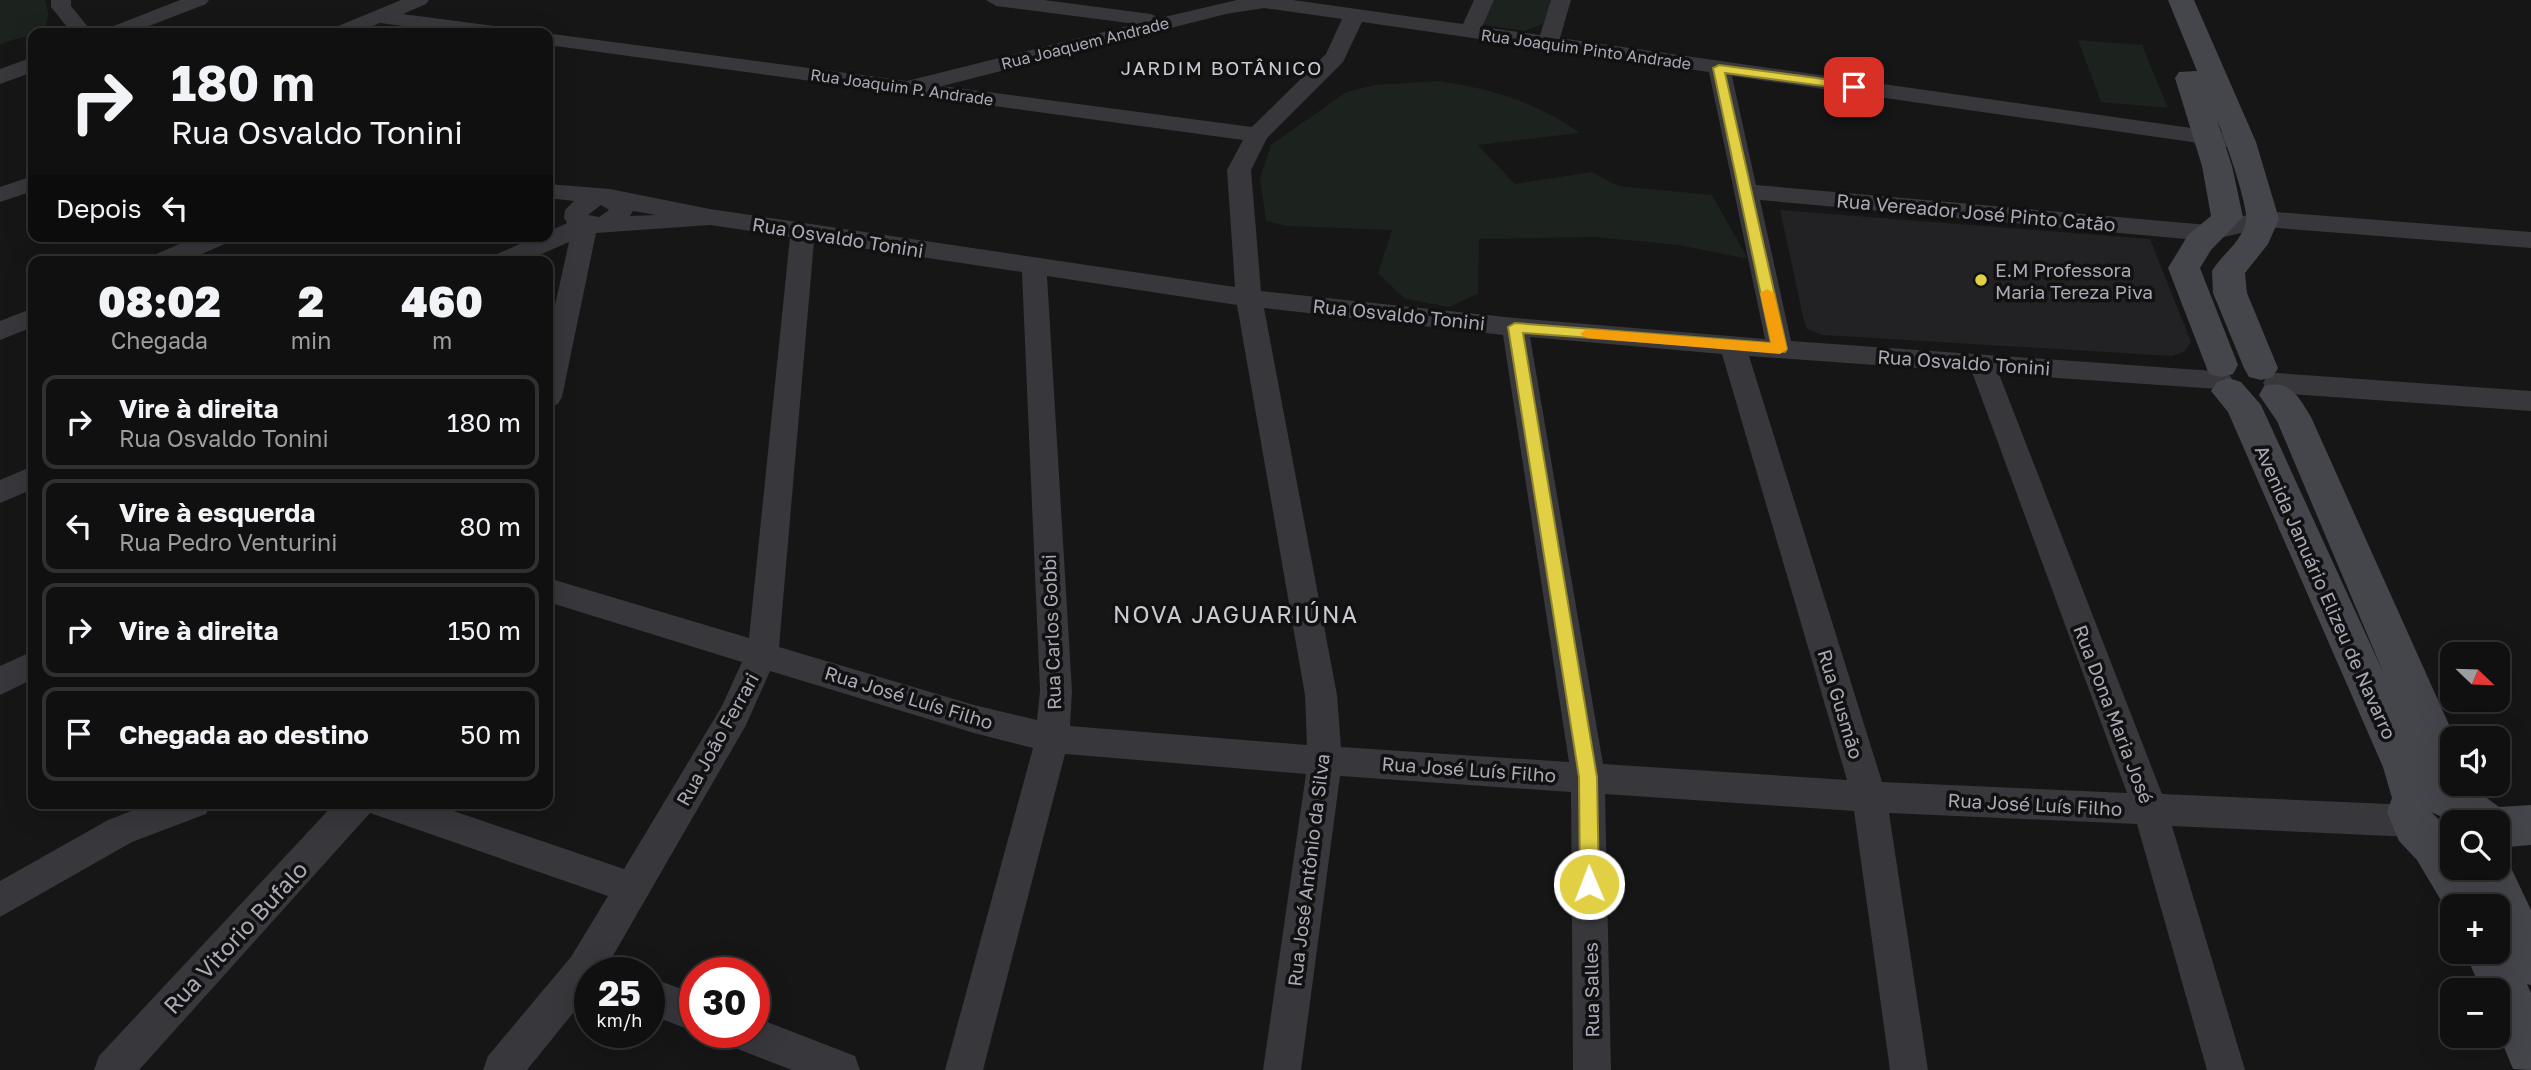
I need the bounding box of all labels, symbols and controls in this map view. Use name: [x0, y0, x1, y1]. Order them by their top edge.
street label: Rua Joaquem Andrade: [999, 12, 1171, 74]
street label: Rua Joaquim Pinto Andrade: [1480, 24, 1692, 74]
text: 180 m: [171, 53, 315, 112]
icon: right: [56, 56, 147, 147]
district label: JARDIM BOTÂNICO: [1121, 56, 1323, 79]
pin: [1824, 57, 1884, 117]
street label: Rua Joaquim P. Andrade: [809, 64, 995, 110]
icon: arrive: [1835, 68, 1873, 106]
text: Rua Osvaldo Tonini: [171, 113, 463, 151]
street label: Rua Vereador José Pinto Catão: [1835, 188, 2117, 236]
icon: left: [156, 189, 194, 227]
text: Depois: [56, 193, 142, 224]
street label: Rua Osvaldo Tonini: [751, 212, 925, 262]
place label: E.M Professora Maria Tereza Piva: [1995, 258, 2153, 303]
marker: E.M Professora Maria Tereza Piva: [1973, 272, 1989, 288]
text: 08:02: [98, 276, 221, 326]
text: 2: [298, 276, 324, 326]
text: 460: [401, 276, 483, 326]
street label: Rua Osvaldo Tonini: [1312, 294, 1486, 334]
text: Chegada: [111, 326, 208, 354]
text: min: [291, 326, 331, 354]
text: m: [432, 326, 452, 354]
street label: Rua Osvaldo Tonini: [1877, 344, 2051, 380]
text: Vire à direita: [119, 393, 279, 424]
icon: right: [60, 403, 98, 441]
text: 180 m: [447, 407, 521, 438]
text: Rua Osvaldo Tonini: [119, 424, 329, 452]
street label: Avenida Januário Elizeu de Navarro: [2251, 441, 2401, 743]
text: Vire à esquerda: [119, 497, 315, 528]
icon: left: [60, 507, 98, 545]
text: 80 m: [460, 511, 521, 542]
text: Rua Pedro Venturini: [119, 528, 337, 556]
street label: Rua Carlos Gobbi: [1037, 554, 1065, 710]
district label: NOVA JAGUARIÚNA: [1113, 600, 1359, 628]
icon: right: [60, 611, 98, 649]
text: Vire à direita: [119, 615, 279, 646]
text: 150 m: [448, 615, 521, 646]
street label: Rua Dona Maria José: [2069, 621, 2159, 807]
north arrow: [2440, 642, 2510, 712]
map controls: [2440, 642, 2510, 1048]
street label: Rua Gusmão: [1813, 646, 1869, 762]
street label: Rua José Luís Filho: [822, 660, 996, 734]
street label: Rua João Ferrari: [671, 669, 763, 809]
icon: arrive: [60, 715, 98, 753]
text: Chegada ao destino: [119, 719, 369, 750]
text: 50 m: [460, 719, 521, 750]
button: sound: [2440, 726, 2510, 796]
street label: Rua José Luís Filho: [1381, 751, 1557, 787]
street label: Rua José Antônio da Silva: [1282, 752, 1334, 988]
street label: Rua José Luís Filho: [1947, 788, 2123, 820]
button: search: [2440, 810, 2510, 880]
position arrow: [1552, 847, 1626, 921]
street label: Rua Vitorio Bufalo: [157, 855, 313, 1019]
button: +: [2440, 894, 2510, 964]
street label: Rua Salles: [1579, 942, 1603, 1038]
speed limit sign: 30: [679, 957, 770, 1048]
text: 25: [598, 972, 641, 1014]
button: −: [2440, 978, 2510, 1048]
text: km/h: [597, 1009, 642, 1031]

